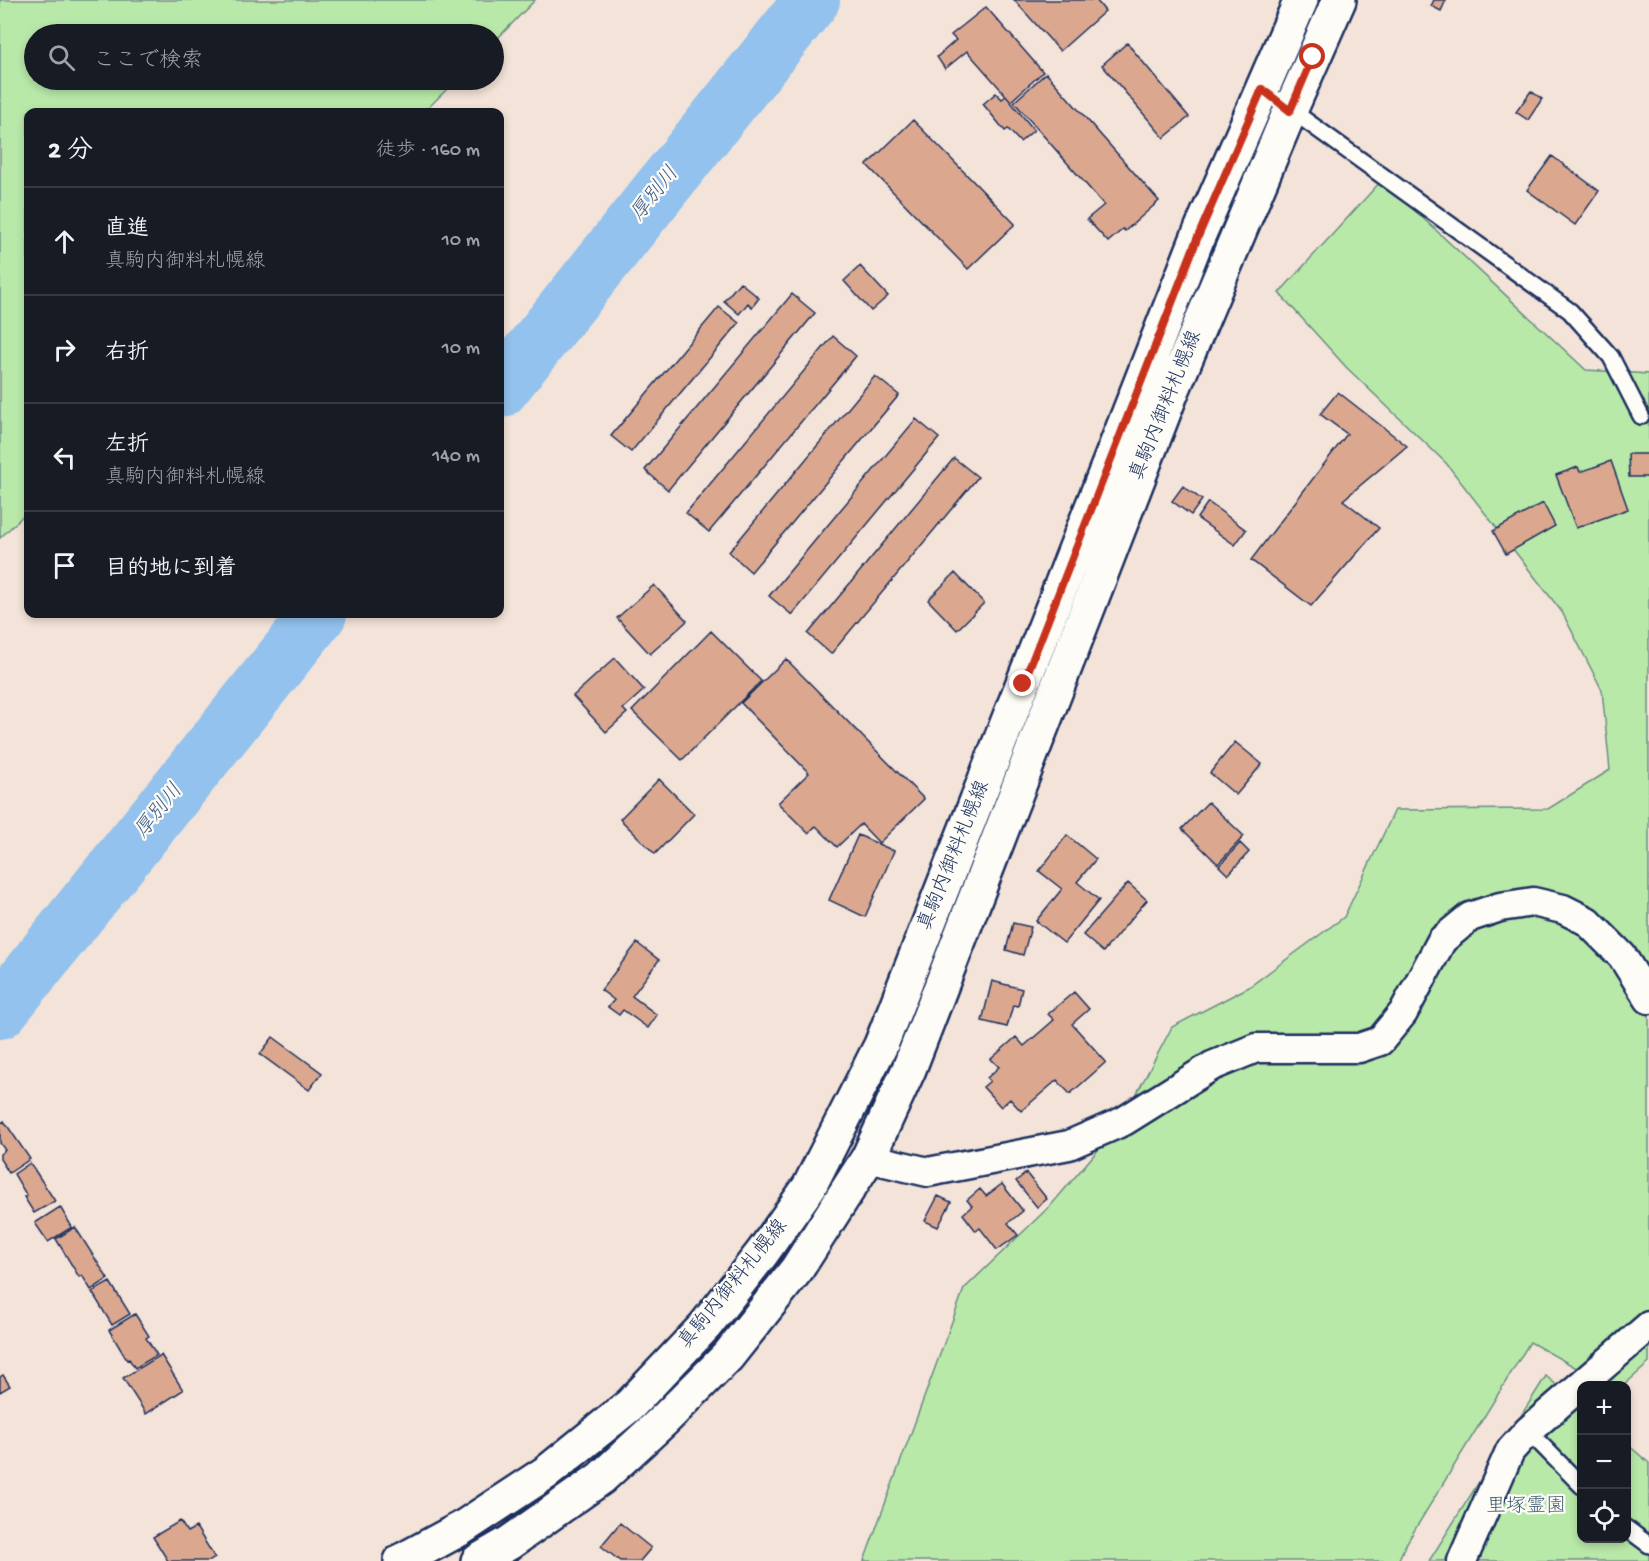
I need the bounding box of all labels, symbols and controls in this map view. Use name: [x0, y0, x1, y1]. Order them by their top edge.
search box: [24, 24, 504, 90]
icon: search: [45, 41, 78, 74]
route start: [1299, 43, 1325, 69]
text: ここで検索: [93, 49, 203, 75]
text: 2 分: [48, 137, 93, 168]
text: 徒歩 · 160 m: [376, 140, 480, 163]
water label: 厚別川: [626, 162, 686, 227]
text: 直進: [105, 217, 149, 243]
icon: ahead: [48, 225, 81, 258]
text: 10 m: [442, 230, 480, 253]
text: 真駒内御料札幌線: [105, 251, 265, 274]
street label: 真駒内御料札幌線: [1125, 327, 1208, 484]
icon: right: [48, 333, 81, 366]
text: 10 m: [442, 338, 480, 361]
text: 右折: [105, 341, 149, 367]
text: 左折: [105, 433, 149, 459]
icon: left: [48, 441, 81, 474]
text: 140 m: [432, 446, 480, 469]
text: 真駒内御料札幌線: [105, 467, 265, 490]
icon: arrive: [48, 549, 81, 582]
text: 目的地に到着: [105, 557, 237, 583]
route end: [1009, 670, 1035, 696]
street label: 真駒内御料札幌線: [913, 777, 996, 934]
water label: 厚別川: [130, 779, 190, 844]
street label: 真駒内御料札幌線: [673, 1214, 793, 1354]
map controls: [1577, 1381, 1631, 1543]
button: +: [1577, 1381, 1631, 1435]
button: −: [1577, 1435, 1631, 1489]
button: locate: [1577, 1489, 1631, 1543]
park label: 里塚霊園: [1486, 1495, 1566, 1519]

